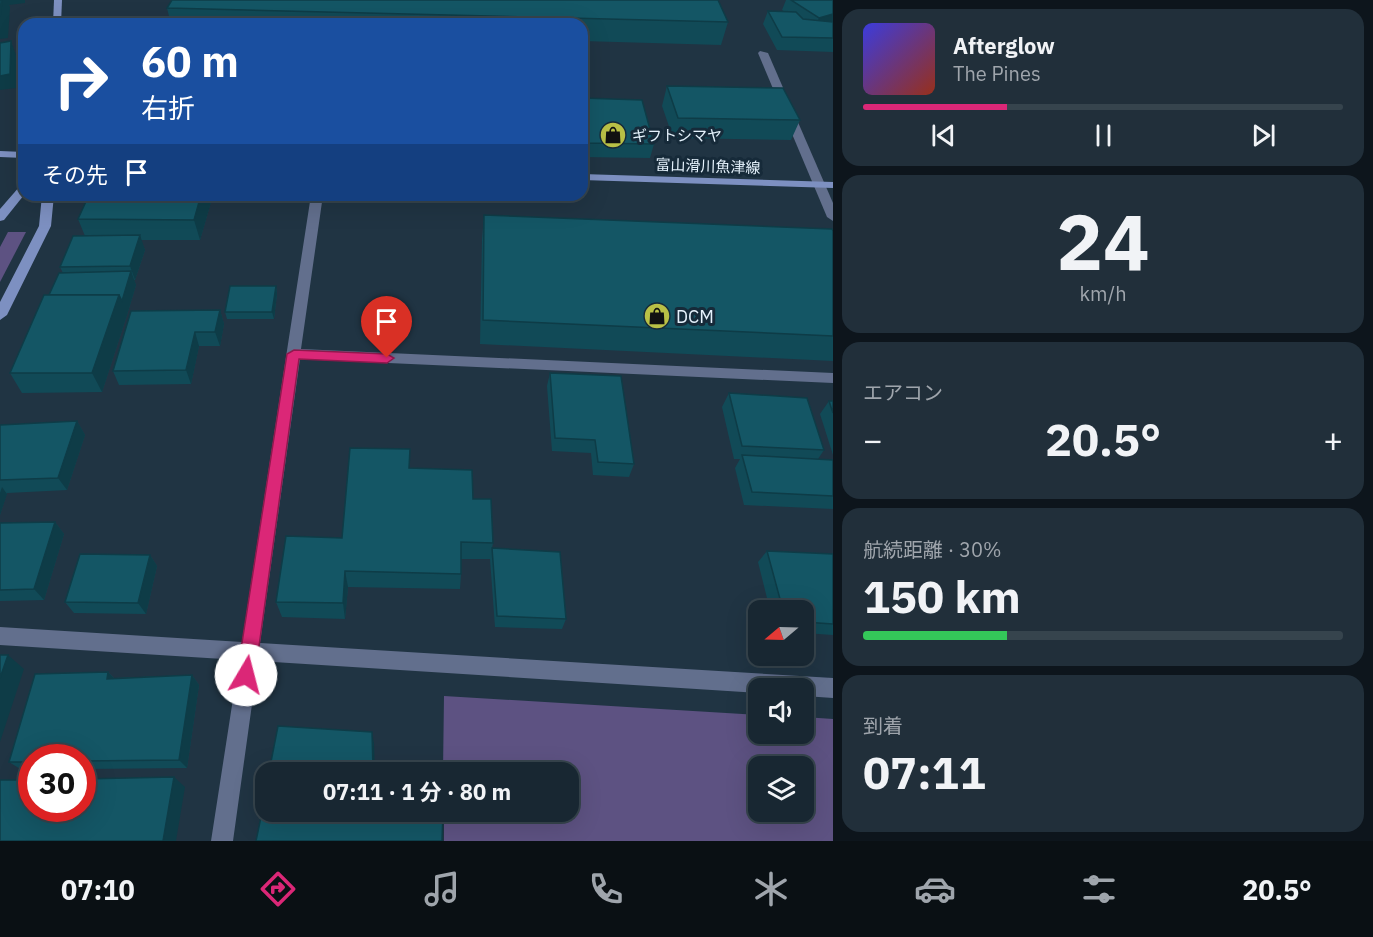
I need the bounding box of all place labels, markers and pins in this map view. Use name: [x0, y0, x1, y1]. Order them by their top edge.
shop icon: ギフトシマヤ: [598, 120, 628, 150]
place label: ギフトシマヤ: [632, 126, 722, 145]
pin: [361, 296, 412, 358]
shop icon: DCM: [642, 301, 672, 331]
place label: DCM: [676, 305, 714, 328]

